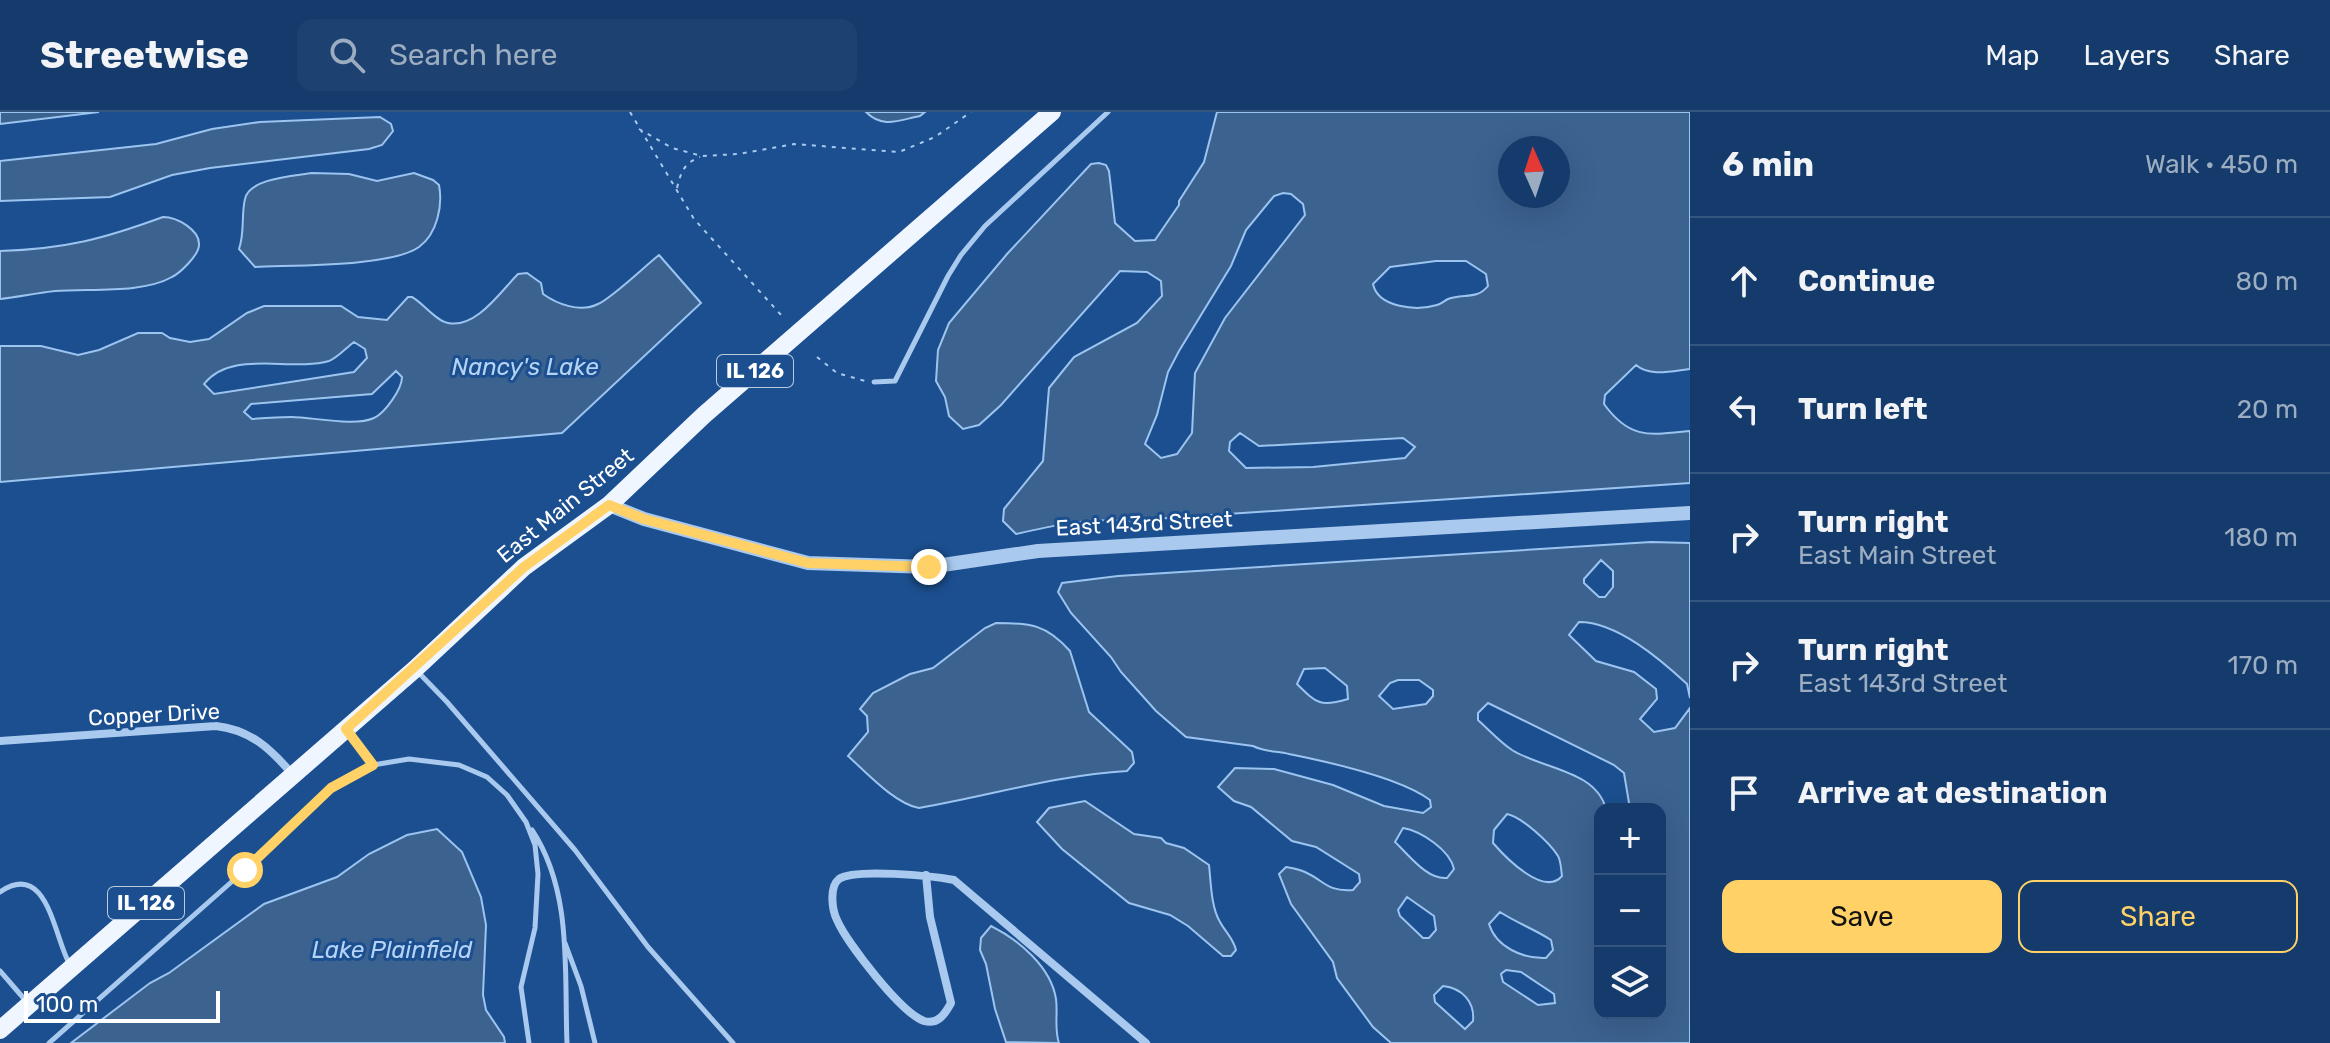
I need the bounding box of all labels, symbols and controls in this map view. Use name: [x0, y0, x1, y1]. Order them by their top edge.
search box: [297, 19, 857, 91]
text: Streetwise: [40, 32, 249, 78]
icon: search: [325, 33, 369, 77]
text: Search here: [389, 37, 557, 73]
text: Map: [1985, 39, 2040, 72]
text: Layers: [2084, 39, 2170, 72]
text: Share: [2214, 39, 2290, 72]
north arrow: [1498, 136, 1570, 208]
text: 6 min: [1722, 144, 1814, 185]
text: Walk · 450 m: [2145, 149, 2298, 180]
icon: ahead: [1722, 259, 1766, 303]
text: Continue: [1798, 263, 1935, 299]
text: 80 m: [2235, 266, 2298, 297]
water label: Nancy's Lake: [451, 353, 599, 381]
road number: IL 126: [717, 355, 793, 387]
icon: left: [1722, 387, 1766, 431]
text: Turn left: [1798, 391, 1928, 427]
text: 20 m: [2237, 394, 2298, 425]
street label: East Main Street: [492, 442, 639, 569]
text: Turn right: [1798, 504, 1949, 540]
street label: East 143rd Street: [1055, 505, 1234, 542]
icon: right: [1722, 515, 1766, 559]
text: 180 m: [2224, 522, 2298, 553]
text: East Main Street: [1798, 540, 1996, 571]
route end: [911, 549, 947, 585]
text: Turn right: [1798, 632, 1949, 668]
icon: right: [1722, 643, 1766, 687]
text: 170 m: [2228, 650, 2298, 681]
text: East 143rd Street: [1798, 668, 2007, 699]
street label: Copper Drive: [87, 698, 221, 731]
icon: arrive: [1722, 771, 1766, 815]
text: Arrive at destination: [1798, 775, 2108, 811]
map controls: [1594, 803, 1666, 1019]
button: +: [1594, 803, 1666, 875]
route start: [227, 852, 263, 888]
button: −: [1594, 875, 1666, 947]
button: Save: [1722, 880, 2002, 953]
button: Share: [2018, 880, 2298, 953]
road number: IL 126: [108, 887, 184, 919]
water label: Lake Plainfield: [312, 936, 473, 964]
button: layers: [1594, 947, 1666, 1019]
scale bar: [24, 987, 220, 1023]
text: 100 m: [36, 991, 98, 1018]

